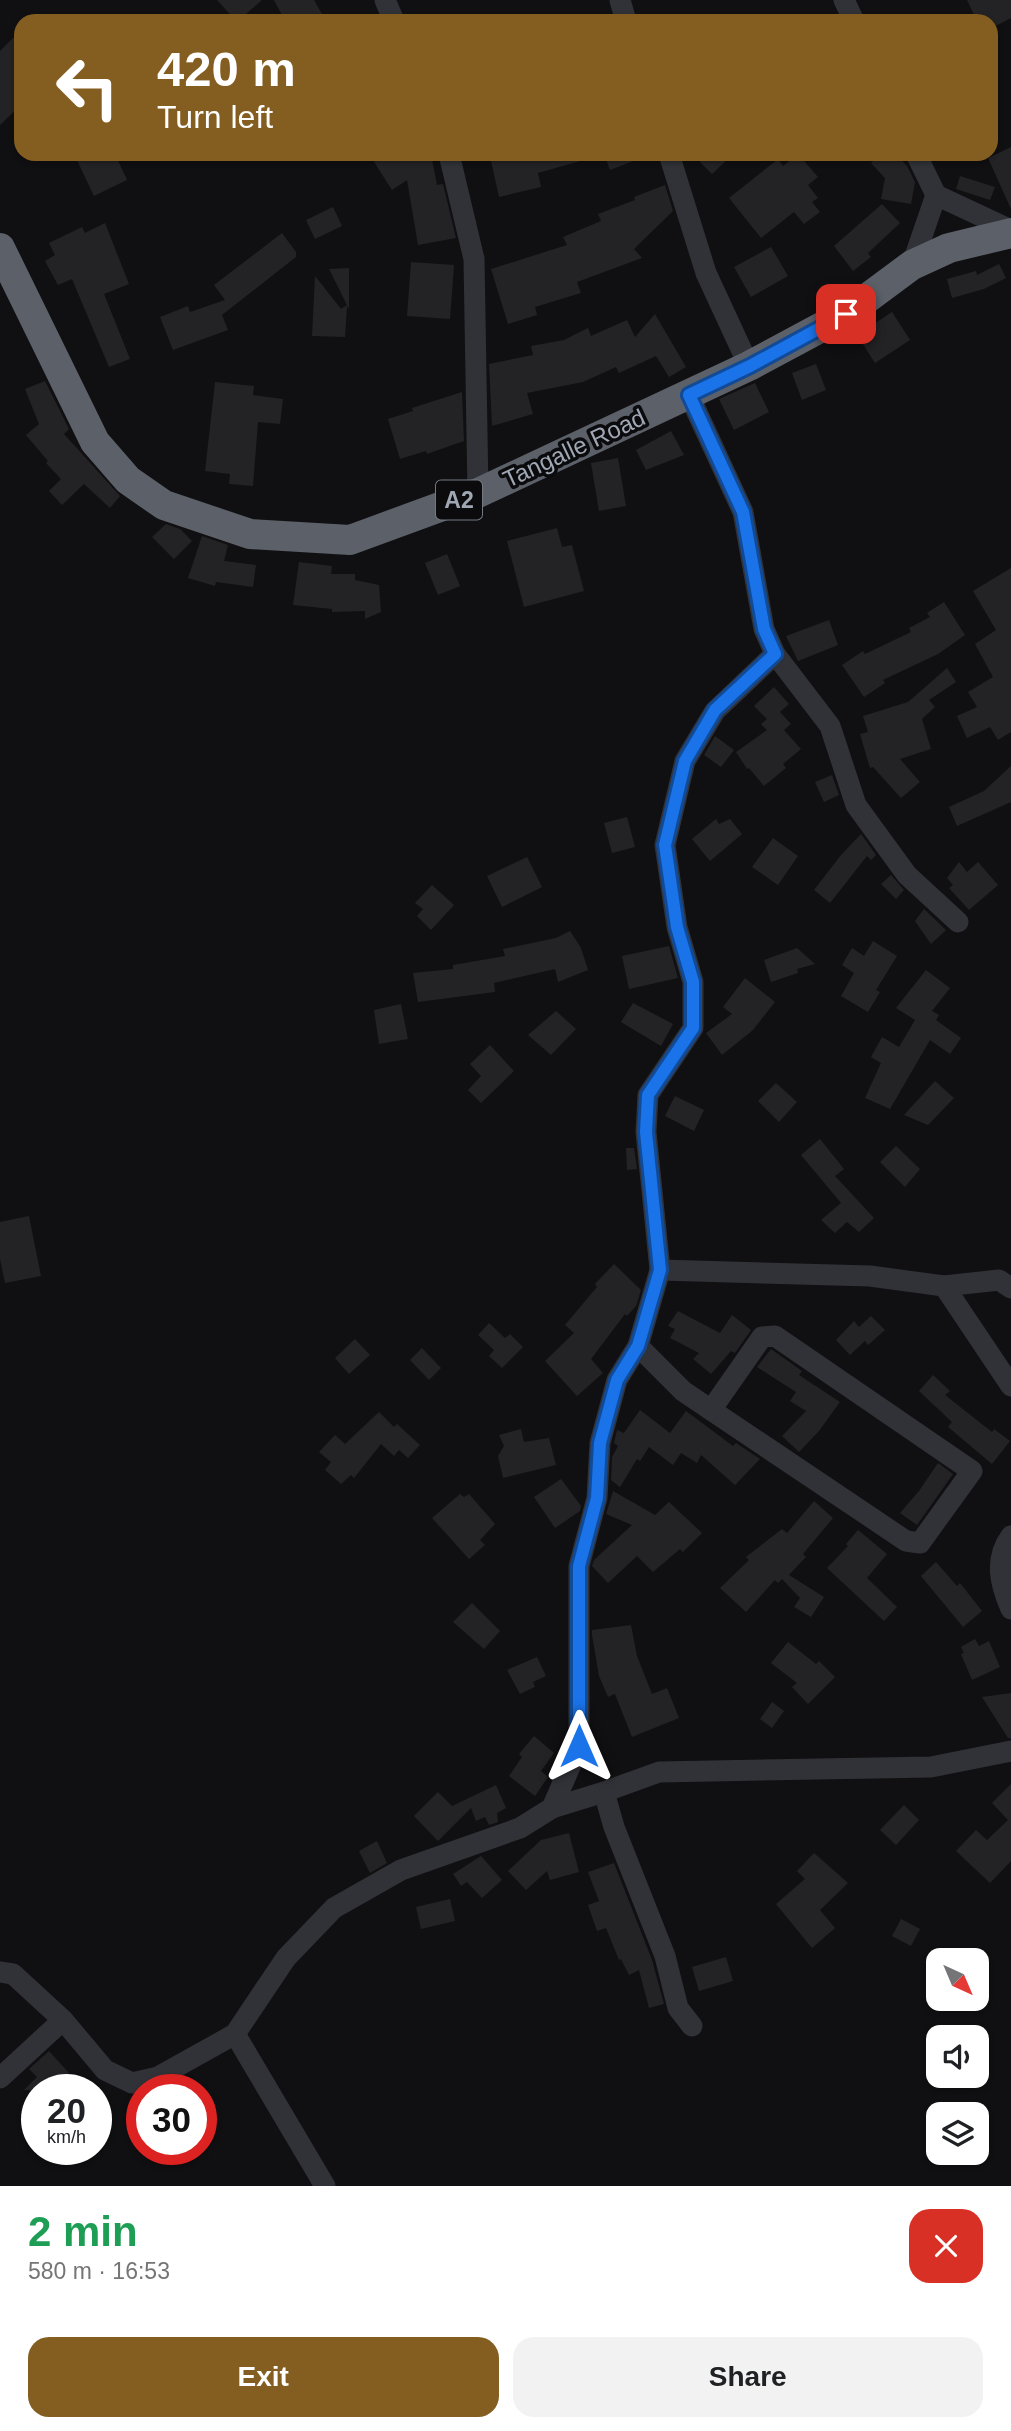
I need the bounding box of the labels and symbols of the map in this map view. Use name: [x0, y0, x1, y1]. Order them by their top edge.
pin: [816, 284, 876, 344]
street label: Tangalle Road: [499, 403, 649, 493]
road number: A2: [436, 480, 482, 520]
position arrow: [542, 1709, 616, 1783]
north arrow: [926, 1948, 989, 2011]
speed limit sign: 30: [126, 2074, 217, 2165]

